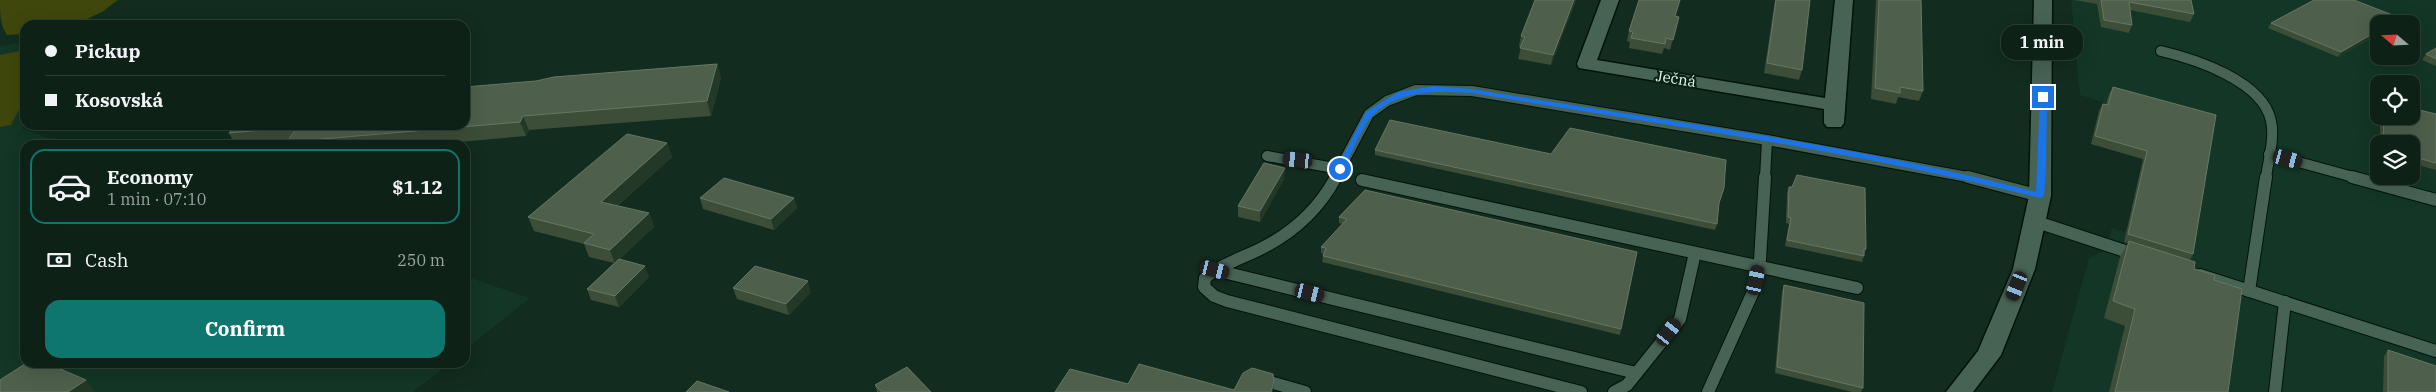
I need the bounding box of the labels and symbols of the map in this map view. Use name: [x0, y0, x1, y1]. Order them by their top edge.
north arrow: [2370, 15, 2420, 65]
callout: 1 min: [2002, 24, 2084, 59]
street label: Ječná: [1655, 66, 1697, 91]
route end: [2032, 86, 2054, 108]
car: [2271, 148, 2304, 170]
car: [1282, 151, 1313, 169]
route start: [1329, 158, 1351, 180]
car: [1198, 259, 1231, 281]
car: [1745, 264, 1766, 296]
car: [2004, 269, 2029, 303]
car: [1293, 282, 1326, 304]
car: [1653, 316, 1684, 348]

